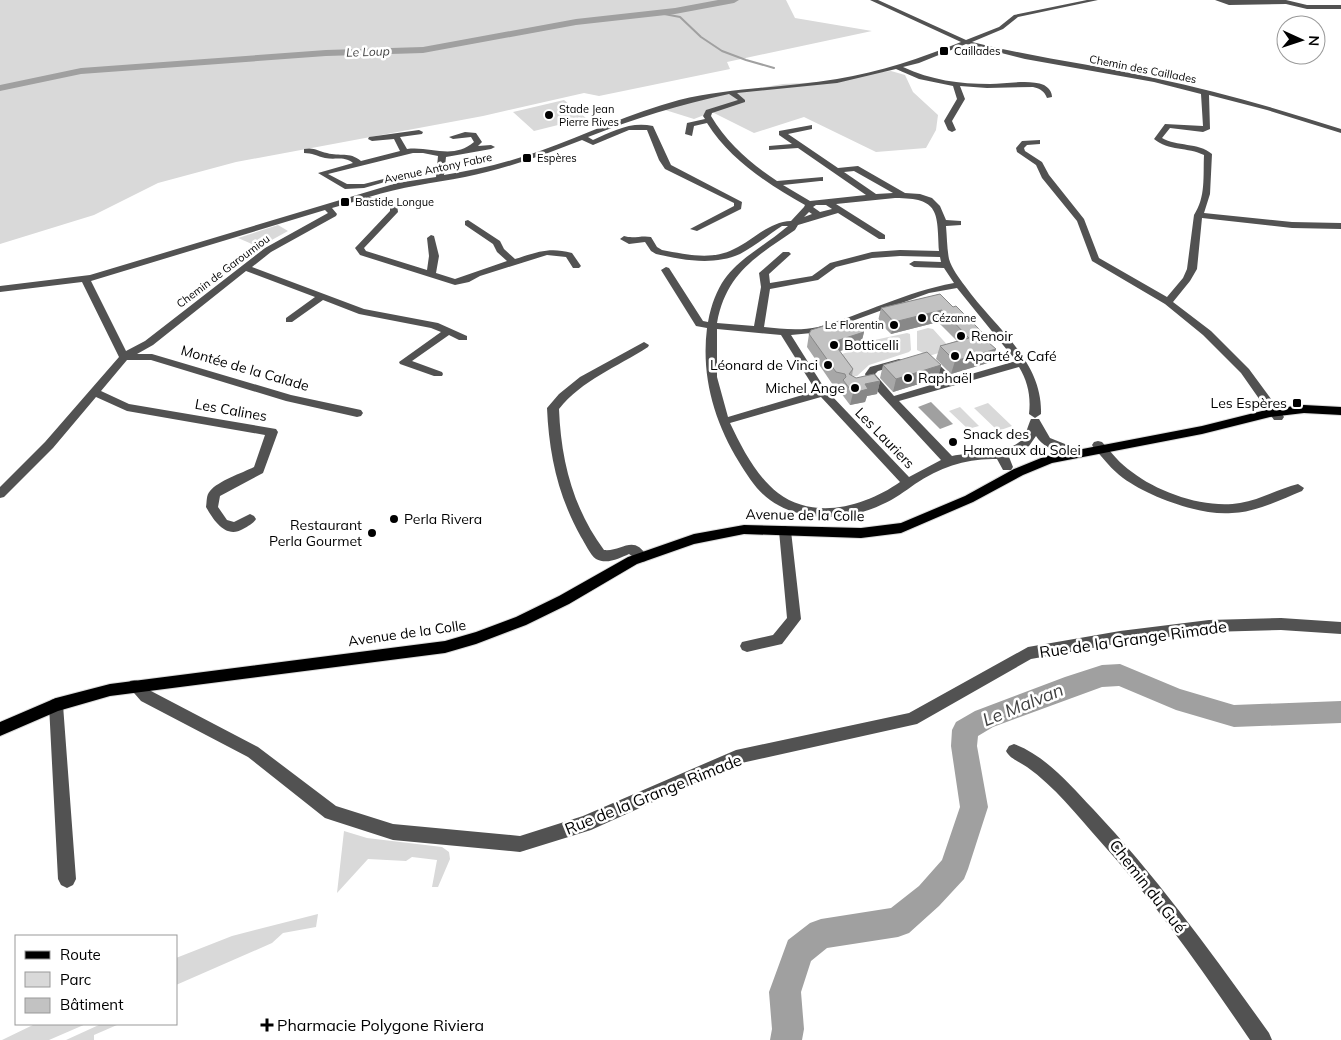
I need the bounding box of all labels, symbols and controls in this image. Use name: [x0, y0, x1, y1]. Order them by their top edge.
north arrow: [1276, 15, 1326, 65]
text: N: [1305, 35, 1323, 46]
water label: Le Loup: [346, 43, 390, 60]
place label: Caillades: [954, 44, 1000, 58]
marker: Caillades: [938, 45, 950, 57]
street label: Chemin des Caillades: [1088, 52, 1198, 86]
place label: Stade Jean Pierre Rives: [559, 102, 619, 129]
marker: Stade Jean Pierre Rives: [543, 109, 555, 121]
street label: Avenue Antony Fabre: [383, 150, 493, 186]
place label: Espères: [537, 151, 577, 165]
marker: Espères: [521, 152, 533, 164]
place label: Bastide Longue: [355, 195, 434, 209]
marker: Bastide Longue: [339, 196, 351, 208]
street label: Chemin de Garoumiou: [174, 231, 272, 311]
place label: Cézanne: [932, 311, 976, 325]
marker: Cézanne: [916, 312, 928, 324]
place label: Le Florentin: [825, 318, 884, 332]
marker: Le Florentin: [888, 319, 900, 331]
place label: Renoir: [971, 327, 1014, 345]
marker: Renoir: [955, 330, 967, 342]
place label: Botticelli: [844, 336, 899, 354]
marker: Botticelli: [828, 339, 840, 351]
street label: Montée de la Calade: [179, 341, 311, 395]
place label: Aparté & Café: [965, 347, 1057, 365]
marker: Aparté & Café: [949, 350, 961, 362]
place label: Léonard de Vinci: [710, 356, 818, 374]
marker: Léonard de Vinci: [822, 359, 834, 371]
place label: Raphaël: [918, 369, 972, 387]
marker: Raphaël: [902, 372, 914, 384]
place label: Michel Ange: [765, 379, 845, 397]
marker: Michel Ange: [849, 382, 861, 394]
place label: Les Espères: [1211, 394, 1287, 412]
street label: Les Calines: [194, 395, 269, 425]
marker: Les Espères: [1291, 397, 1303, 409]
street label: Les Lauriers: [851, 404, 919, 472]
place label: Snack des Hameaux du Solei: [963, 425, 1081, 459]
marker: Snack des Hameaux du Solei: [947, 436, 959, 448]
street label: Avenue de la Colle: [745, 505, 865, 525]
place label: Perla Rivera: [404, 510, 482, 528]
marker: Perla Rivera: [388, 513, 400, 525]
place label: Restaurant Perla Gourmet: [269, 516, 362, 550]
marker: Restaurant Perla Gourmet: [366, 527, 378, 539]
street label: Avenue de la Colle: [347, 616, 467, 650]
street label: Rue de la Grange Rimade: [1038, 616, 1228, 662]
water label: Le Malvan: [979, 678, 1067, 731]
street label: Rue de la Grange Rimade: [562, 749, 744, 839]
street label: Chemin du Gué: [1105, 835, 1191, 937]
legend: [15, 935, 178, 1025]
text: Route: [60, 945, 101, 964]
text: Parc: [60, 970, 91, 989]
text: Bâtiment: [60, 995, 123, 1014]
place label: Pharmacie Polygone Riviera: [277, 1015, 484, 1035]
marker: Pharmacie Polygone Riviera: [261, 1019, 273, 1031]

